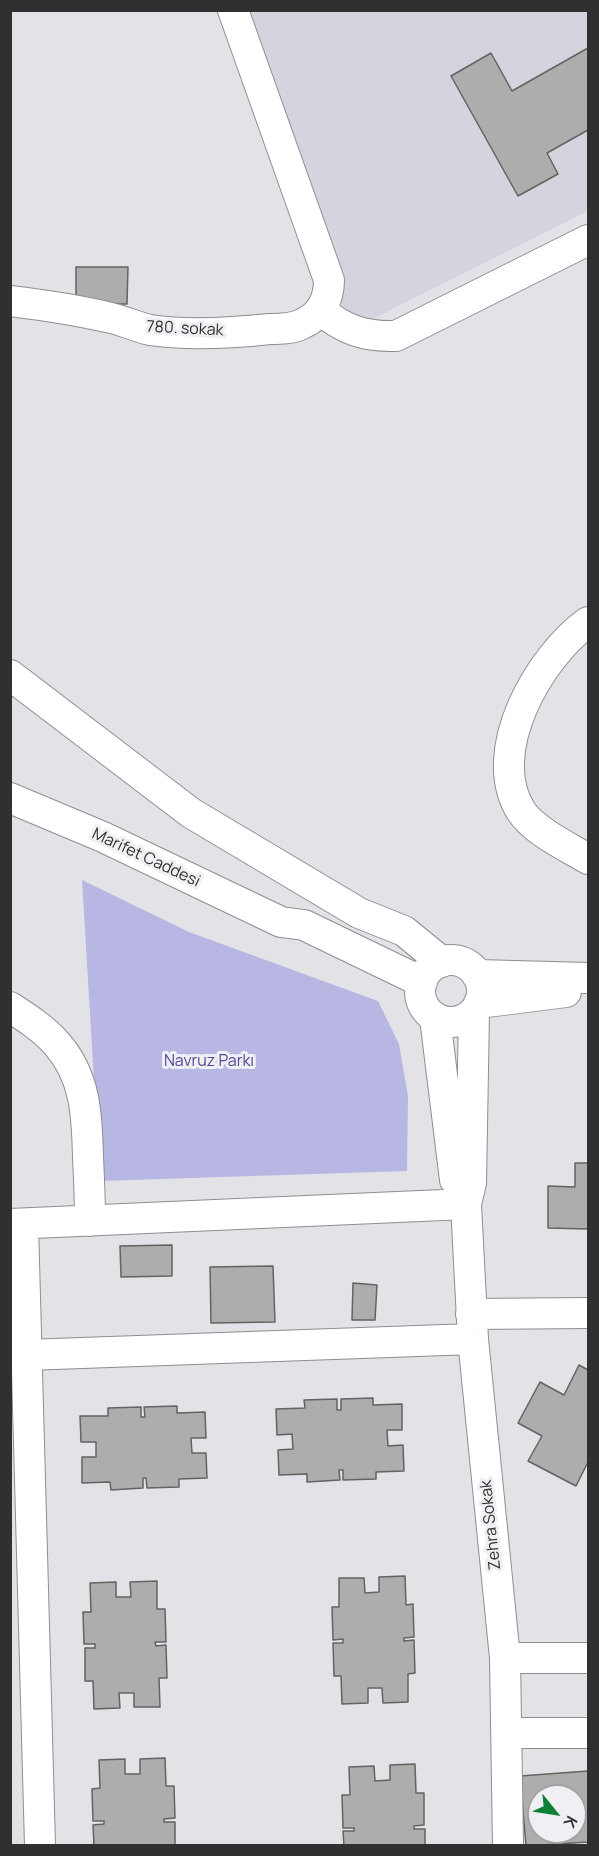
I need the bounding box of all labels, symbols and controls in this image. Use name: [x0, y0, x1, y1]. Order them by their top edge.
street label: 780. sokak: [146, 317, 224, 341]
street label: Marifet Caddesi: [89, 825, 203, 891]
park label: Navruz Parkı: [164, 1052, 254, 1072]
street label: Zehra Sokak: [477, 1479, 505, 1571]
north arrow: [527, 1784, 587, 1844]
text: K: [559, 1812, 583, 1832]

